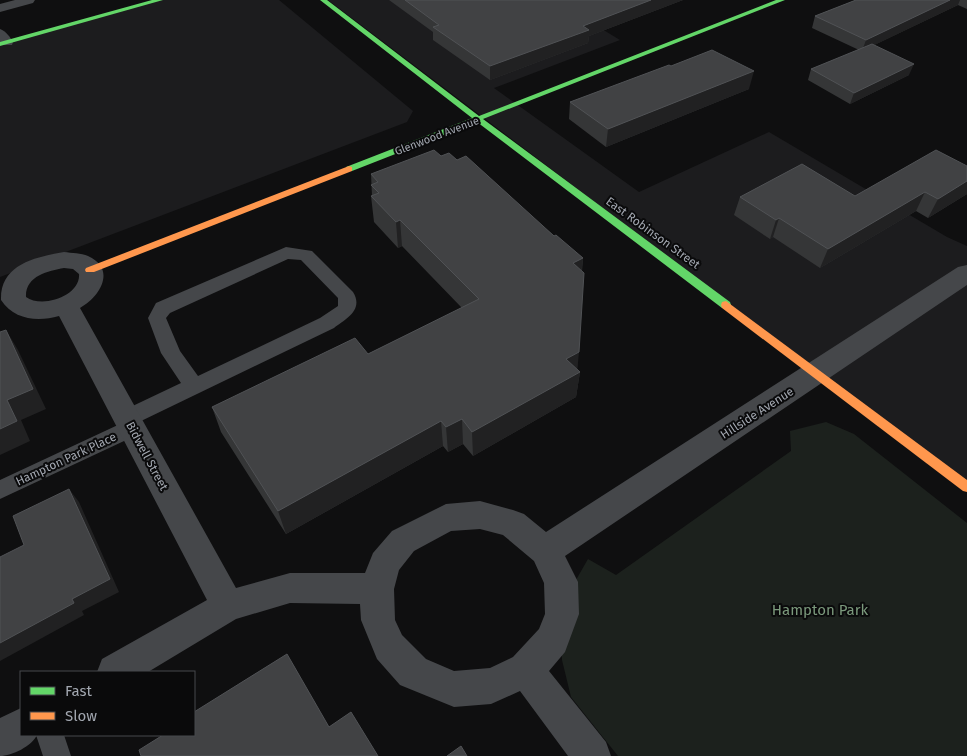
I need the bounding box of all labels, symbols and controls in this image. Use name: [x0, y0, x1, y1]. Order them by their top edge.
street label: Glenwood Avenue: [393, 114, 481, 158]
street label: East Robinson Street: [603, 194, 703, 272]
street label: Hillside Avenue: [718, 384, 796, 442]
street label: Bidwell Street: [123, 419, 171, 493]
street label: Hampton Park Place: [14, 430, 118, 488]
park label: Hampton Park: [772, 601, 868, 619]
legend: [20, 671, 195, 736]
text: Fast: [65, 682, 92, 700]
text: Slow: [65, 707, 97, 725]

